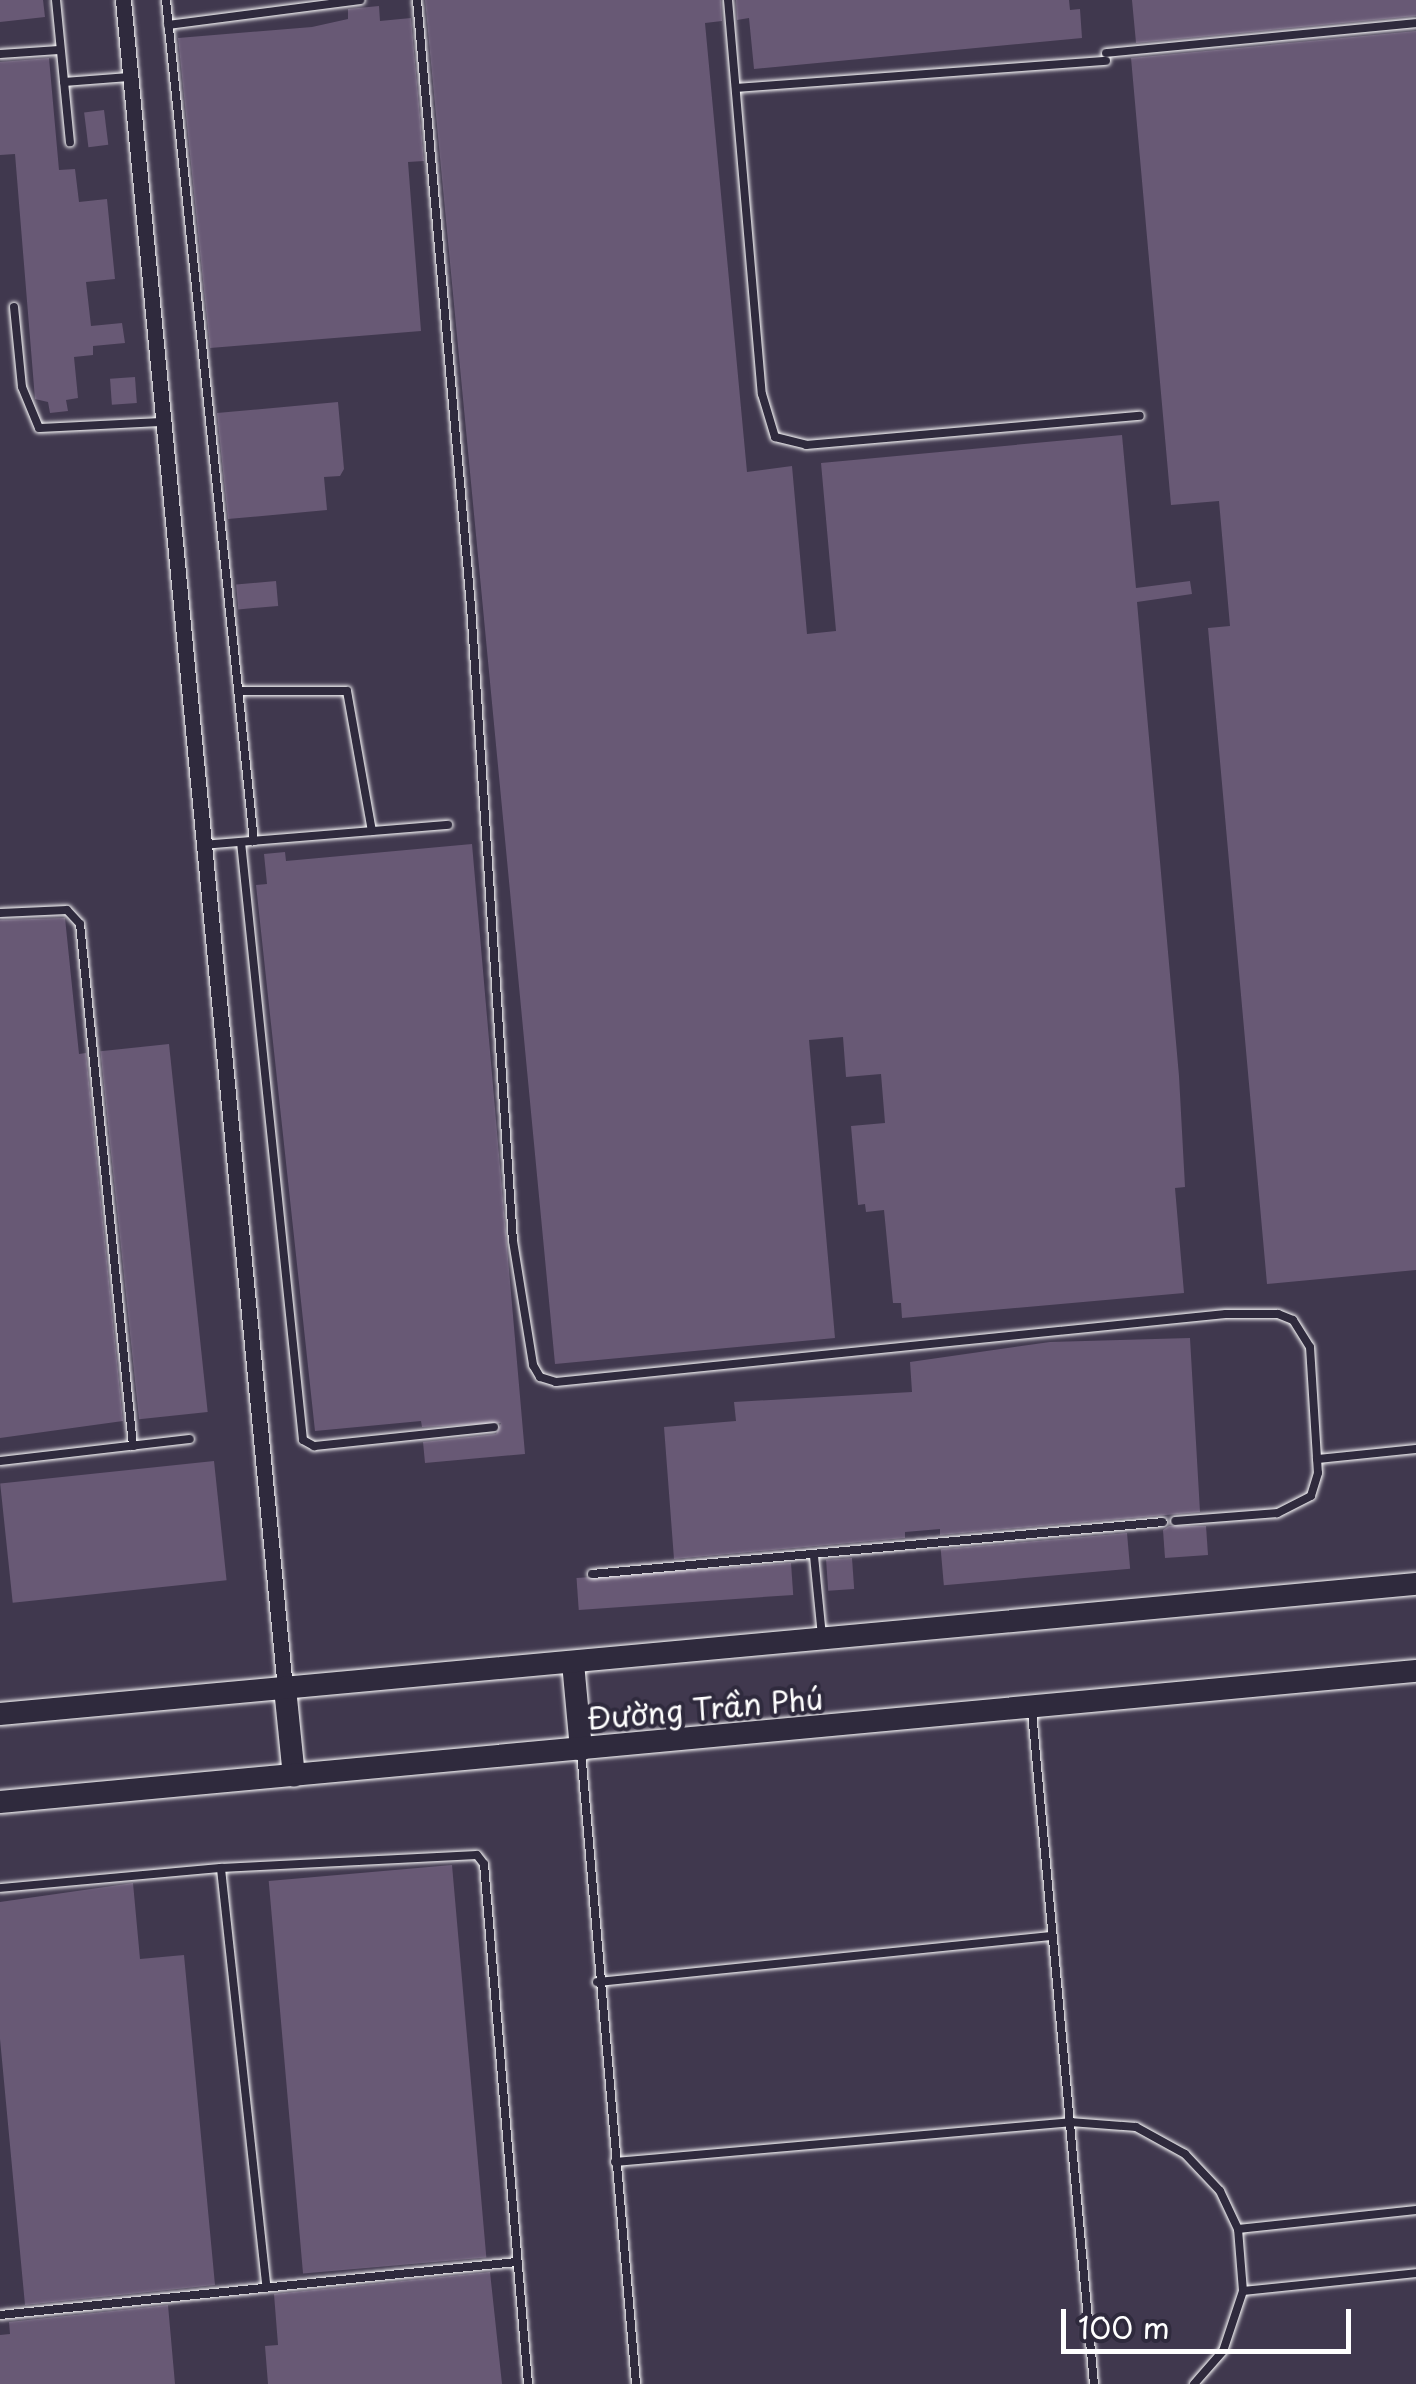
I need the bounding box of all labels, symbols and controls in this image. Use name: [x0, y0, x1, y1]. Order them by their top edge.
street label: Đường Trần Phú: [586, 1680, 824, 1736]
scale bar: [1066, 2289, 1356, 2351]
text: 100 m: [1078, 2304, 1170, 2349]

